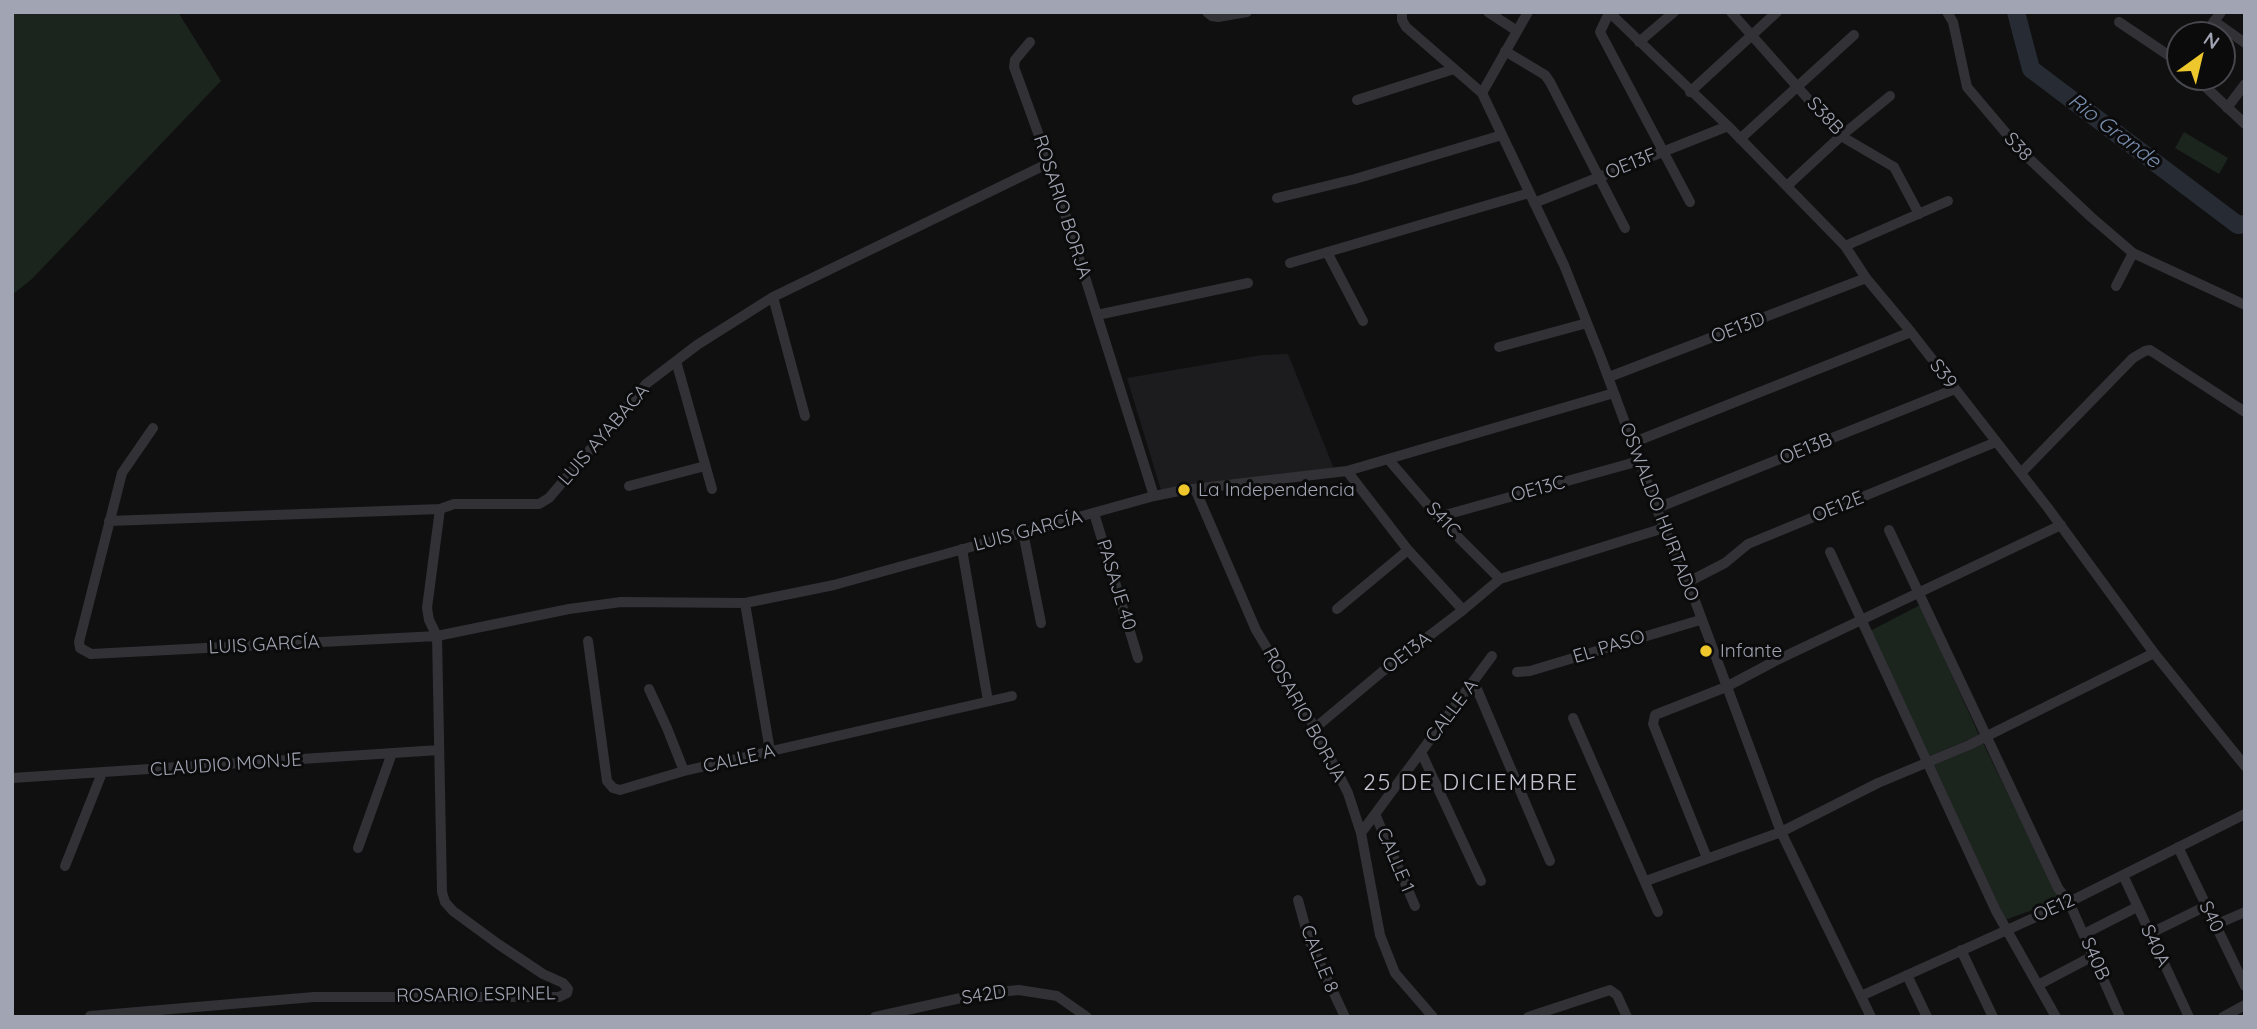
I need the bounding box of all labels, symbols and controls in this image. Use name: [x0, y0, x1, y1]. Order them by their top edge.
north arrow: [2166, 21, 2236, 91]
text: N: [2199, 26, 2224, 54]
water label: Rio Grande: [2063, 88, 2165, 174]
street label: S38B: [1802, 92, 1848, 140]
street label: S38: [1999, 128, 2037, 166]
street label: ROSARIO BORJA: [1028, 132, 1096, 282]
street label: OE13F: [1602, 143, 1660, 185]
street label: OE13D: [1708, 307, 1768, 349]
street label: S39: [1924, 355, 1962, 393]
street label: LUIS AYABACA: [554, 380, 654, 490]
street label: OSWALDO HURTADO: [1614, 419, 1704, 605]
street label: OE13B: [1776, 428, 1836, 470]
street label: OE13C: [1509, 471, 1567, 507]
place label: La Independencia: [1198, 479, 1355, 501]
marker: La Independencia: [1176, 482, 1192, 498]
street label: OE12E: [1809, 486, 1867, 528]
street label: S41C: [1421, 498, 1465, 542]
street label: LUIS GARCÍA: [971, 506, 1085, 556]
street label: PASAJE 40: [1091, 537, 1141, 633]
street label: EL PASO: [1570, 625, 1648, 669]
street label: OE13A: [1378, 627, 1436, 679]
street label: LUIS GARCÍA: [208, 631, 320, 659]
place label: Infante: [1720, 640, 1782, 662]
marker: Infante: [1698, 643, 1714, 659]
street label: ROSARIO BORJA: [1258, 644, 1350, 786]
street label: CALLE A: [1421, 675, 1483, 747]
street label: CALLE A: [701, 740, 777, 778]
street label: CLAUDIO MONJE: [149, 748, 303, 782]
district label: 25 DE DICIEMBRE: [1365, 769, 1577, 797]
street label: CALLE 1: [1371, 824, 1419, 896]
street label: OE12: [2030, 889, 2078, 927]
street label: S40: [2194, 898, 2228, 936]
street label: S40A: [2135, 921, 2175, 971]
street label: CALLE 8: [1295, 922, 1343, 996]
street label: S40B: [2076, 934, 2114, 984]
street label: S42D: [960, 980, 1008, 1010]
street label: ROSARIO ESPINEL: [396, 982, 556, 1008]

